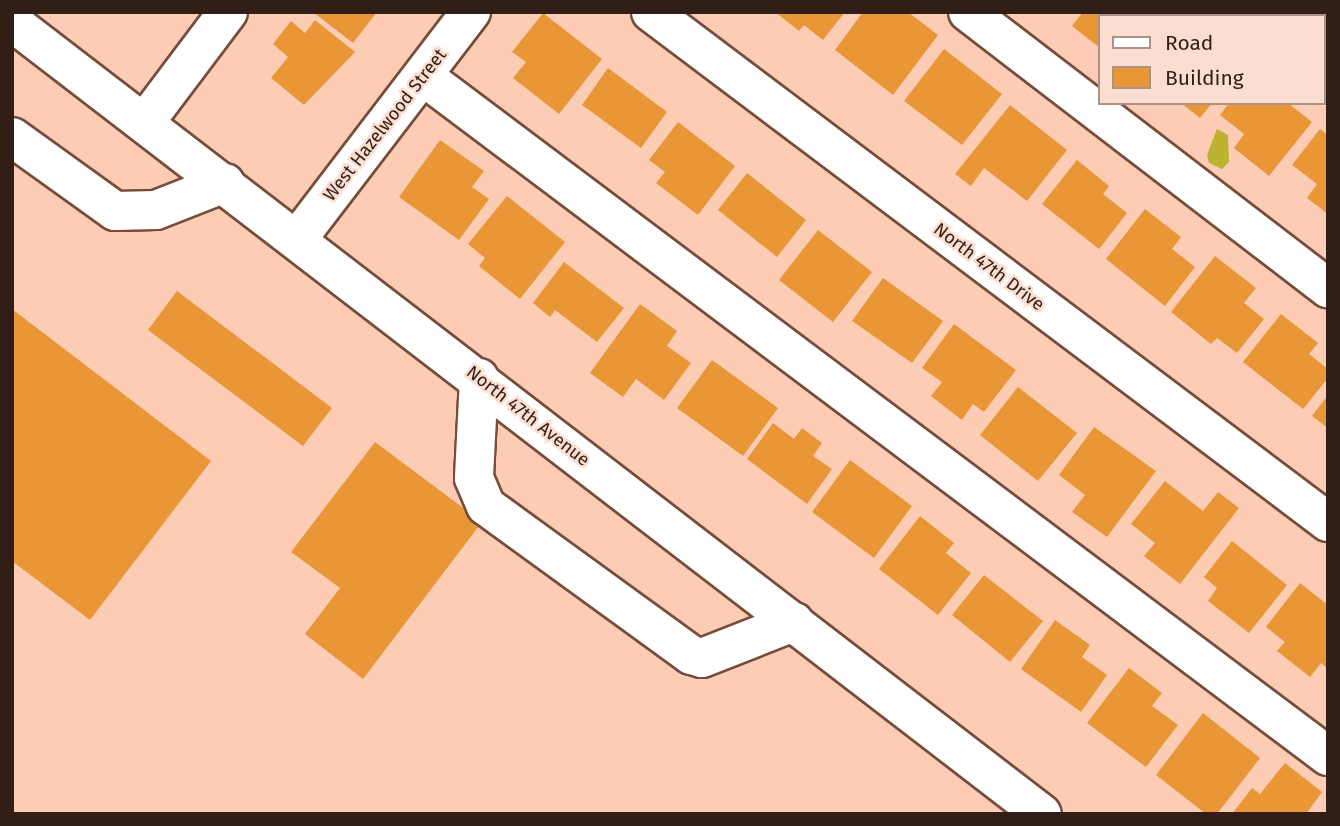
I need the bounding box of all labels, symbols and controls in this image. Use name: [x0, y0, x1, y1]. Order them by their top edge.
legend: [1098, 14, 1326, 105]
text: Road: [1165, 30, 1213, 56]
street label: West Hazelwood Street: [319, 45, 451, 205]
text: Building: [1165, 65, 1244, 91]
street label: North 47th Drive: [929, 218, 1049, 316]
street label: North 47th Avenue: [462, 361, 594, 471]

